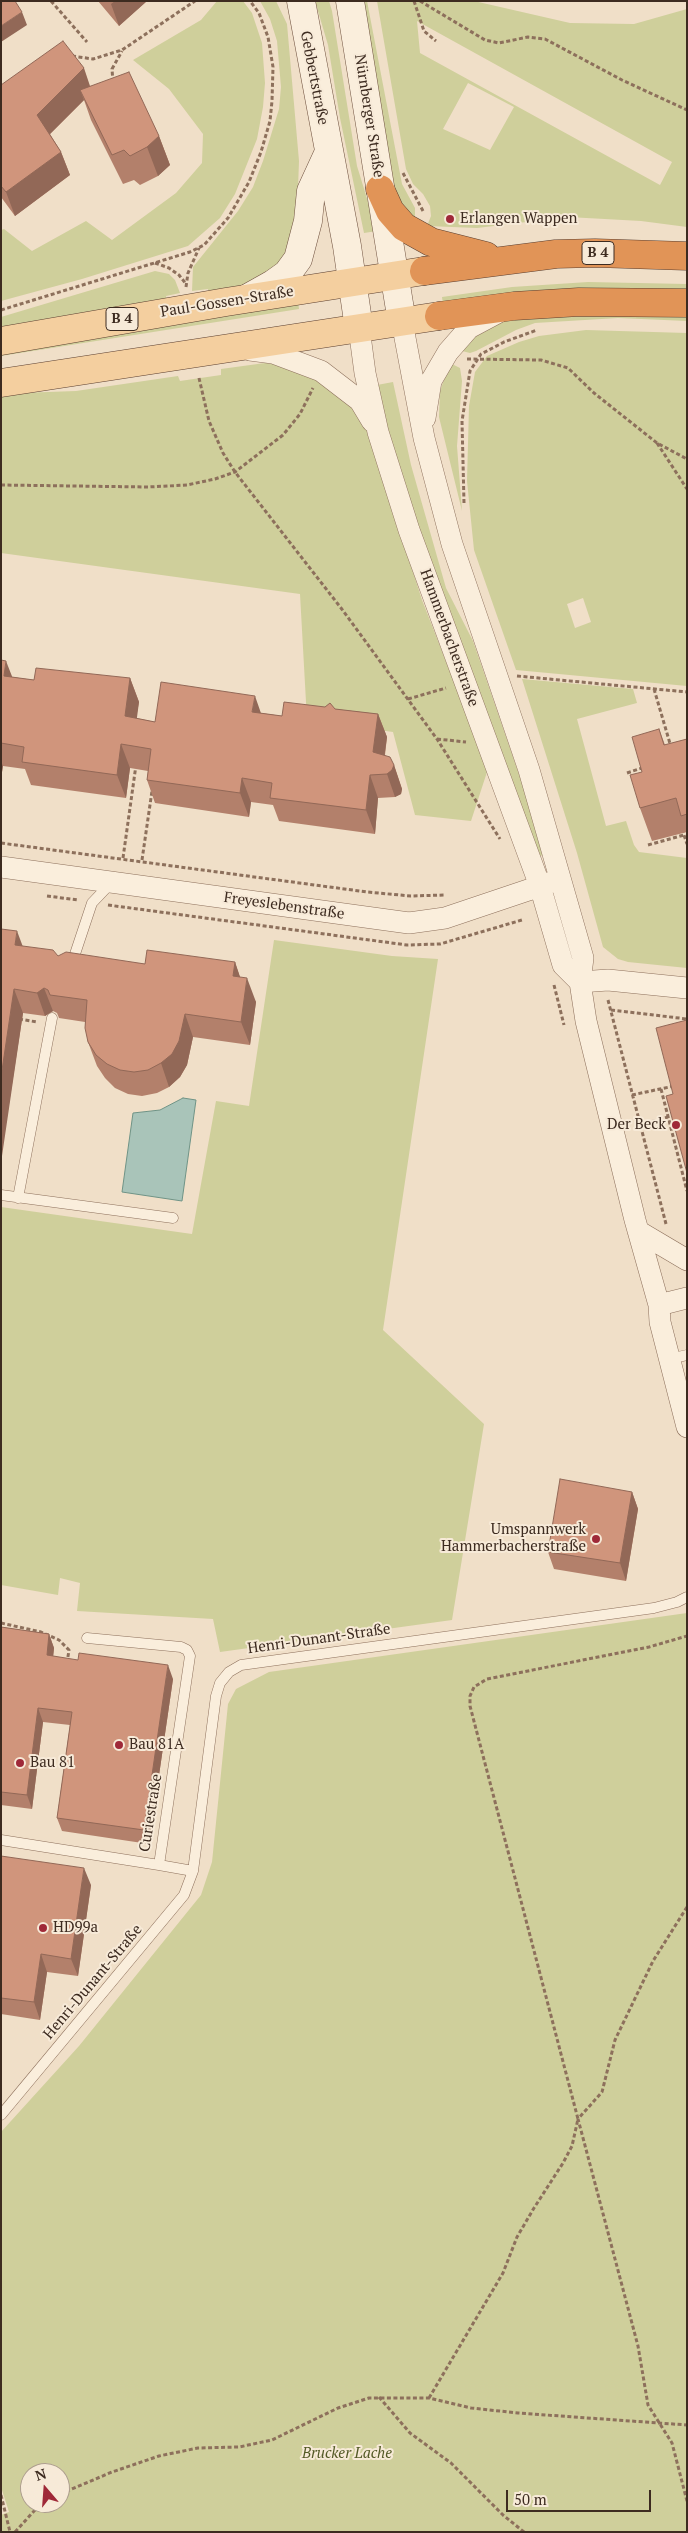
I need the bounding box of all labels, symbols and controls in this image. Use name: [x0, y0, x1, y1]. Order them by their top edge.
street label: Gebbertstraße: [296, 29, 332, 127]
street label: Nürnberger Straße: [350, 53, 388, 179]
place label: Erlangen Wappen: [460, 210, 578, 228]
marker: Erlangen Wappen: [444, 213, 456, 225]
road number: B 4: [582, 242, 614, 264]
street label: Paul-Gossen-Straße: [159, 283, 295, 321]
road number: B 4: [106, 308, 138, 330]
street label: Hammerbacherstraße: [416, 567, 482, 709]
street label: Freyeslebenstraße: [222, 889, 346, 923]
place label: Der Beck: [607, 1116, 666, 1134]
marker: Der Beck: [670, 1119, 682, 1131]
place label: Umspannwerk Hammerbacherstraße: [441, 1521, 586, 1556]
marker: Umspannwerk Hammerbacherstraße: [590, 1533, 602, 1545]
street label: Henri-Dunant-Straße: [246, 1620, 392, 1658]
place label: Bau 81A: [129, 1736, 184, 1754]
marker: Bau 81A: [113, 1739, 125, 1751]
place label: Bau 81: [30, 1754, 75, 1772]
marker: Bau 81: [14, 1757, 26, 1769]
street label: Curiestraße: [136, 1773, 166, 1853]
place label: HD99a: [53, 1919, 98, 1937]
street label: Henri-Dunant-Straße: [40, 1921, 146, 2043]
marker: HD99a: [37, 1922, 49, 1934]
park label: Brucker Lache: [302, 2445, 392, 2463]
north arrow: [20, 2463, 70, 2513]
text: N: [33, 2464, 49, 2485]
scale bar: [508, 2480, 653, 2512]
text: 50 m: [514, 2489, 547, 2509]

